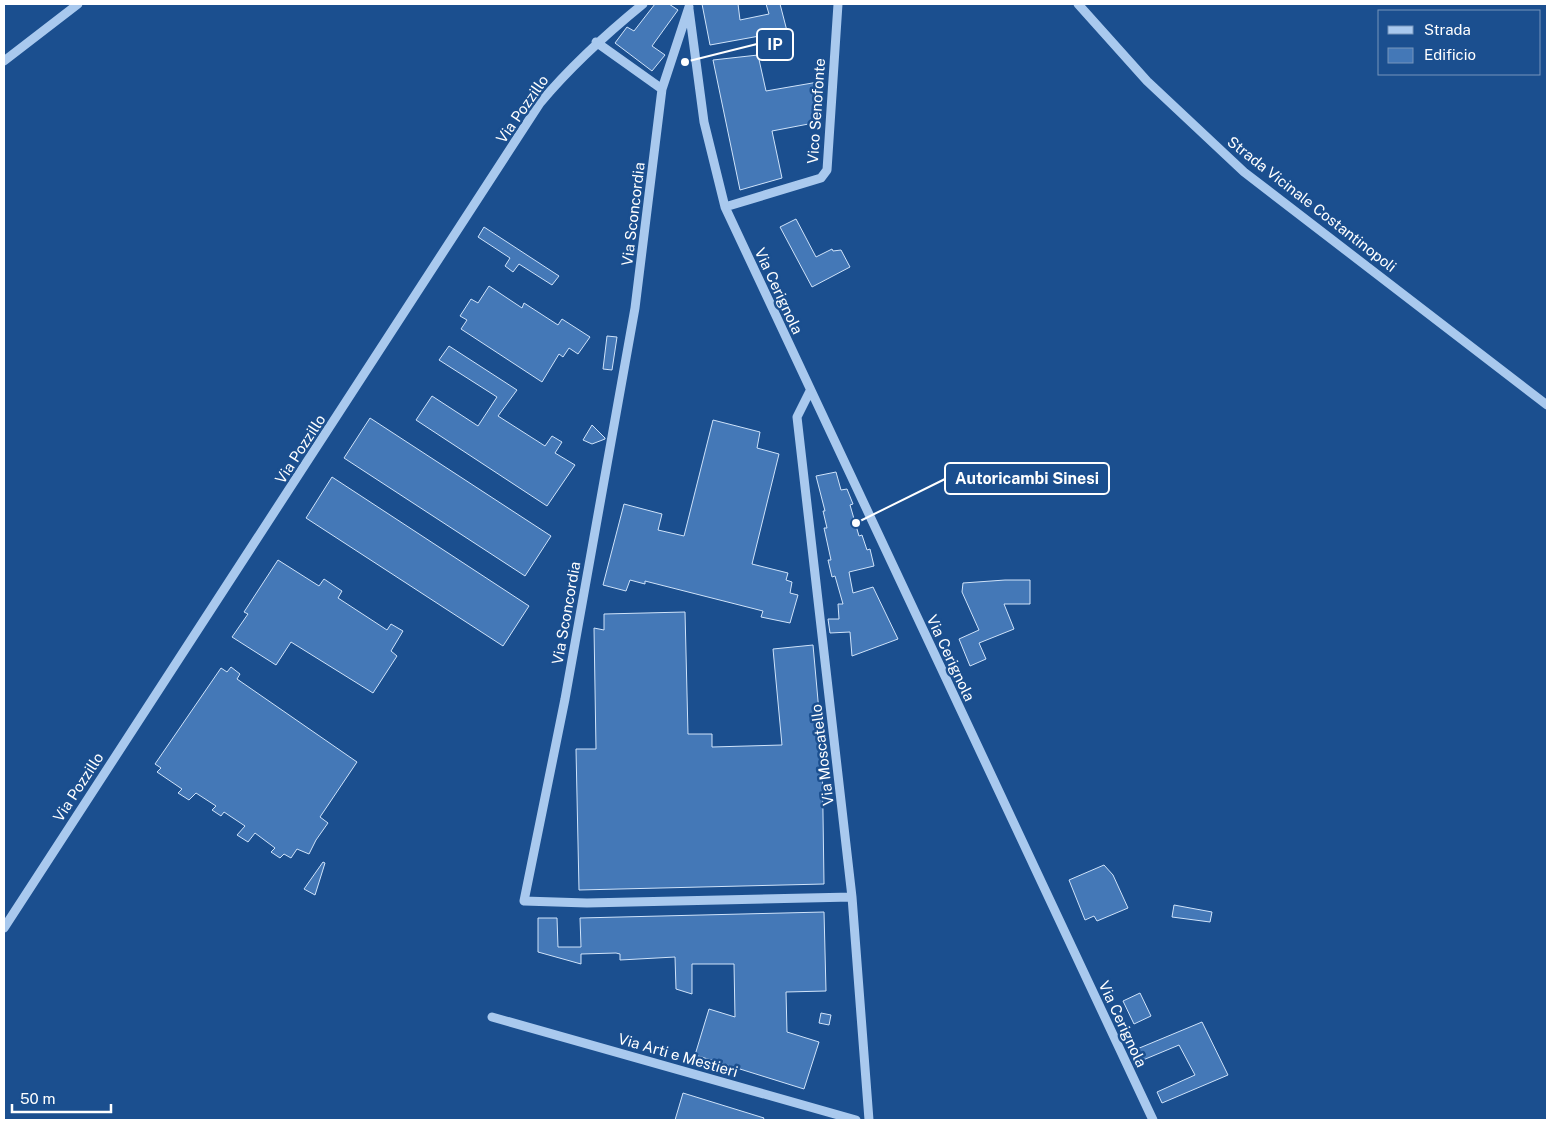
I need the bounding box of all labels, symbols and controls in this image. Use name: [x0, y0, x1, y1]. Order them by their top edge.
legend: [1378, 10, 1541, 75]
text: Strada: [1424, 21, 1471, 38]
callout: IP: [757, 29, 793, 60]
text: IP: [767, 35, 783, 54]
text: Edificio: [1424, 46, 1476, 63]
street label: Vico Senofonte: [804, 57, 828, 165]
street label: Via Pozzillo: [492, 72, 552, 146]
street label: Strada Vicinale Costantinopoli: [1224, 133, 1400, 275]
street label: Via Sconcordia: [618, 161, 648, 267]
street label: Via Cerignola: [752, 245, 806, 337]
street label: Via Pozzillo: [271, 411, 329, 487]
callout: Autoricambi Sinesi: [945, 463, 1109, 494]
text: Autoricambi Sinesi: [955, 469, 1099, 488]
street label: Via Sconcordia: [549, 560, 583, 666]
street label: Via Cerignola: [924, 612, 978, 704]
street label: Via Moscatello: [807, 703, 837, 807]
street label: Via Pozzillo: [49, 749, 107, 825]
street label: Via Cerignola: [1096, 978, 1150, 1070]
street label: Via Arti e Mestieri: [616, 1030, 740, 1080]
scale bar: [12, 1082, 111, 1114]
text: 50 m: [20, 1090, 55, 1107]

